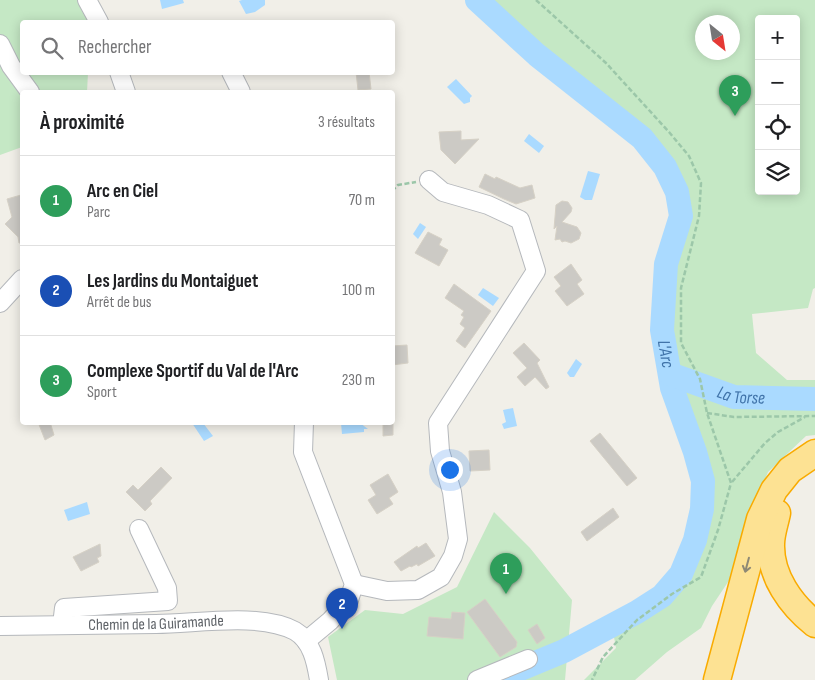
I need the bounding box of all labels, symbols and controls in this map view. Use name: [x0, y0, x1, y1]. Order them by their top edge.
north arrow: [695, 15, 740, 60]
map controls: [755, 15, 800, 195]
button: +: [755, 15, 800, 60]
search box: [20, 20, 395, 75]
icon: search: [38, 34, 66, 62]
text: Rechercher: [78, 36, 152, 59]
button: −: [755, 60, 800, 105]
pin: 3: [719, 75, 751, 116]
button: locate: [755, 105, 800, 150]
text: À proximité: [40, 110, 125, 135]
text: 3 résultats: [318, 113, 375, 132]
button: layers: [755, 150, 800, 195]
text: Arc en Ciel: [87, 180, 158, 203]
text: 1: [53, 191, 59, 210]
text: 70 m: [349, 191, 375, 210]
text: Parc: [87, 203, 110, 222]
text: Les Jardins du Montaiguet: [87, 270, 258, 293]
text: 2: [52, 281, 60, 300]
text: 100 m: [342, 281, 375, 300]
text: Arrêt de bus: [87, 293, 152, 312]
water label: L'Arc: [653, 338, 679, 370]
text: Complexe Sportif du Val de l'Arc: [87, 360, 299, 383]
text: 3: [52, 371, 60, 390]
text: 230 m: [342, 371, 375, 390]
water label: La Torse: [714, 381, 765, 408]
text: Sport: [87, 383, 117, 402]
your location: [437, 457, 463, 483]
pin: 1: [490, 553, 522, 594]
one-way arrow: [742, 557, 751, 573]
pin: 2: [326, 588, 358, 629]
street label: Chemin de la Guiramande: [88, 611, 224, 634]

